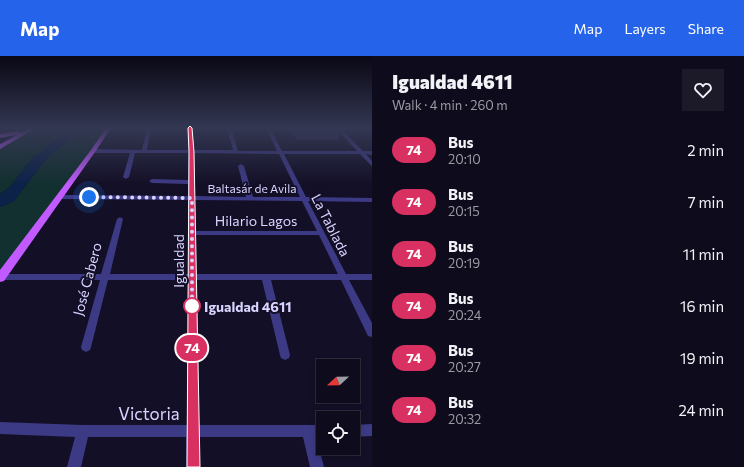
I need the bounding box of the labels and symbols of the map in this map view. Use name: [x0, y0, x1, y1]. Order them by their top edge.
street label: Baltasár de Avila: [208, 181, 296, 195]
your location: [79, 187, 99, 207]
street label: La Tablada: [308, 191, 354, 259]
street label: Hilario Lagos: [215, 212, 297, 229]
street label: Igualdad: [170, 234, 187, 288]
street label: José Cabero: [69, 241, 105, 317]
marker: Igualdad 4611: [183, 297, 201, 315]
place label: Igualdad 4611: [204, 298, 292, 315]
line badge: 74: [174, 335, 210, 361]
north arrow: [316, 359, 360, 403]
street label: Victoria: [118, 403, 180, 424]

